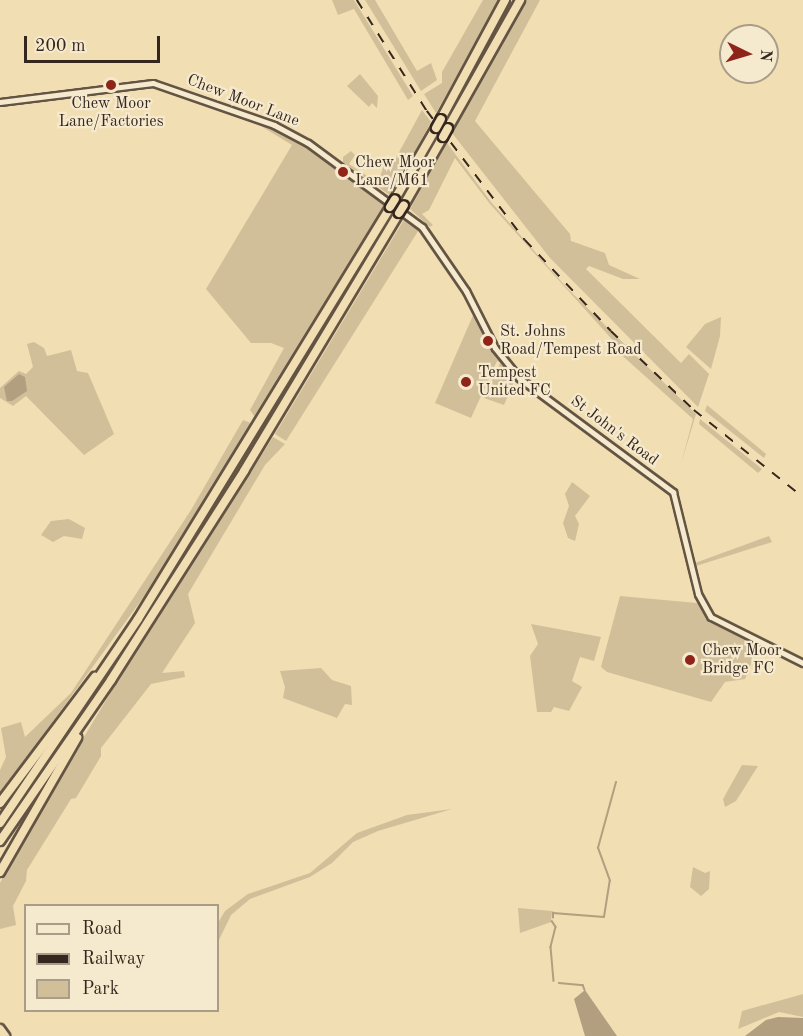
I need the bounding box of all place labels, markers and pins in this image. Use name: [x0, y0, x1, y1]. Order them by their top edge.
marker: Chew Moor Lane/Factories: [104, 78, 118, 92]
place label: Chew Moor Lane/Factories: [58, 94, 164, 132]
place label: Chew Moor Lane/M61: [355, 153, 435, 191]
marker: Chew Moor Lane/M61: [336, 165, 350, 179]
place label: St. Johns Road/Tempest Road: [500, 322, 642, 360]
marker: St. Johns Road/Tempest Road: [481, 334, 495, 348]
place label: Tempest United FC: [478, 363, 551, 401]
marker: Tempest United FC: [459, 375, 473, 389]
place label: Chew Moor Bridge FC: [702, 641, 782, 679]
marker: Chew Moor Bridge FC: [683, 653, 697, 667]

